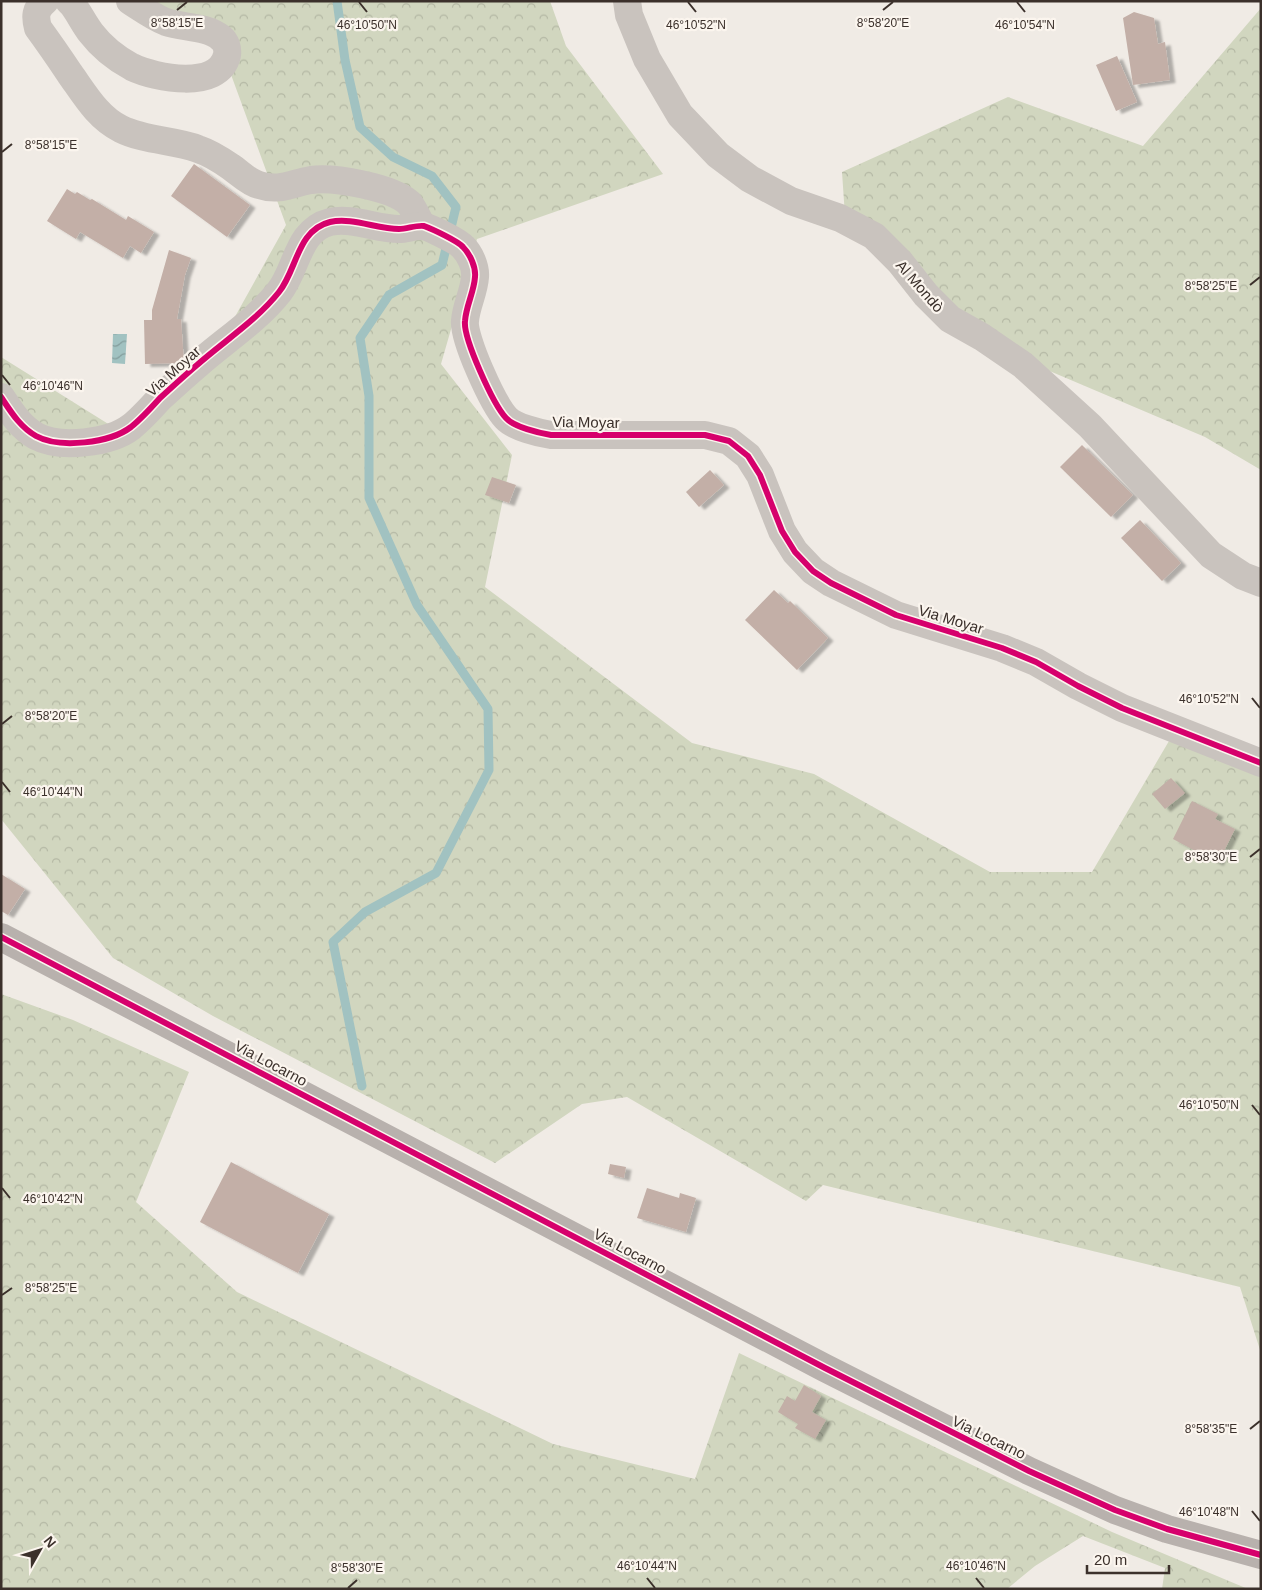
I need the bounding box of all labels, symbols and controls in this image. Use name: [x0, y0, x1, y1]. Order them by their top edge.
text: 8°58'15"E: [151, 16, 203, 30]
text: 8°58'20"E: [857, 16, 909, 30]
text: 46°10'50"N: [337, 18, 397, 32]
text: 46°10'52"N: [666, 18, 726, 32]
text: 46°10'54"N: [995, 18, 1055, 32]
text: 8°58'15"E: [25, 138, 77, 152]
street label: Al Mondò: [893, 257, 947, 315]
text: 8°58'25"E: [1185, 279, 1237, 293]
street label: Via Moyar: [142, 342, 204, 400]
text: 46°10'46"N: [23, 379, 83, 393]
street label: Via Moyar: [552, 413, 620, 431]
street label: Via Moyar: [916, 601, 986, 637]
text: 46°10'52"N: [1179, 692, 1239, 706]
text: 8°58'20"E: [25, 709, 77, 723]
text: 46°10'44"N: [23, 785, 83, 799]
text: 8°58'30"E: [1185, 850, 1237, 864]
street label: Via Locarno: [232, 1037, 310, 1089]
text: 46°10'50"N: [1179, 1098, 1239, 1112]
text: 46°10'42"N: [23, 1192, 83, 1206]
street label: Via Locarno: [591, 1225, 669, 1277]
text: 8°58'25"E: [25, 1281, 77, 1295]
street label: Via Locarno: [949, 1412, 1029, 1462]
text: 8°58'35"E: [1185, 1422, 1237, 1436]
text: 46°10'48"N: [1179, 1505, 1239, 1519]
north arrow: [15, 1525, 65, 1575]
text: N: [41, 1533, 60, 1551]
scale bar: [1087, 1542, 1170, 1574]
text: 20 m: [1094, 1551, 1127, 1568]
text: 46°10'44"N: [617, 1559, 677, 1573]
text: 46°10'46"N: [946, 1559, 1006, 1573]
text: 8°58'30"E: [331, 1561, 383, 1575]

